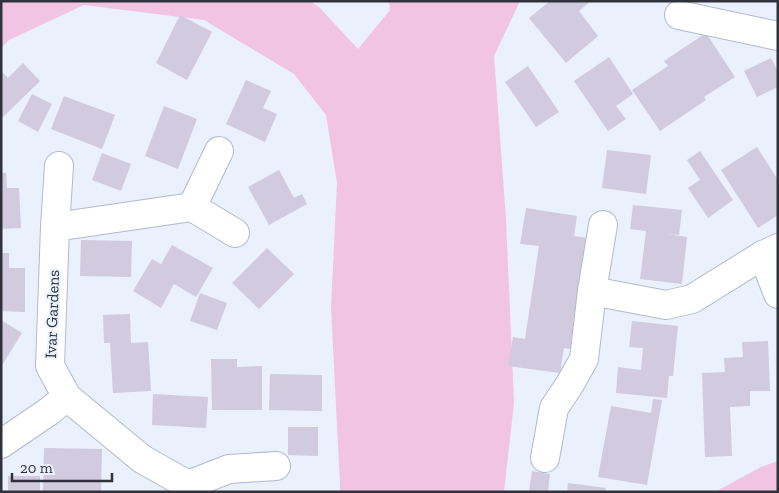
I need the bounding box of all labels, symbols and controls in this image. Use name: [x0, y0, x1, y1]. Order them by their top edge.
street label: Ivar Gardens: [41, 269, 63, 359]
scale bar: [12, 450, 112, 482]
text: 20 m: [20, 459, 53, 477]

